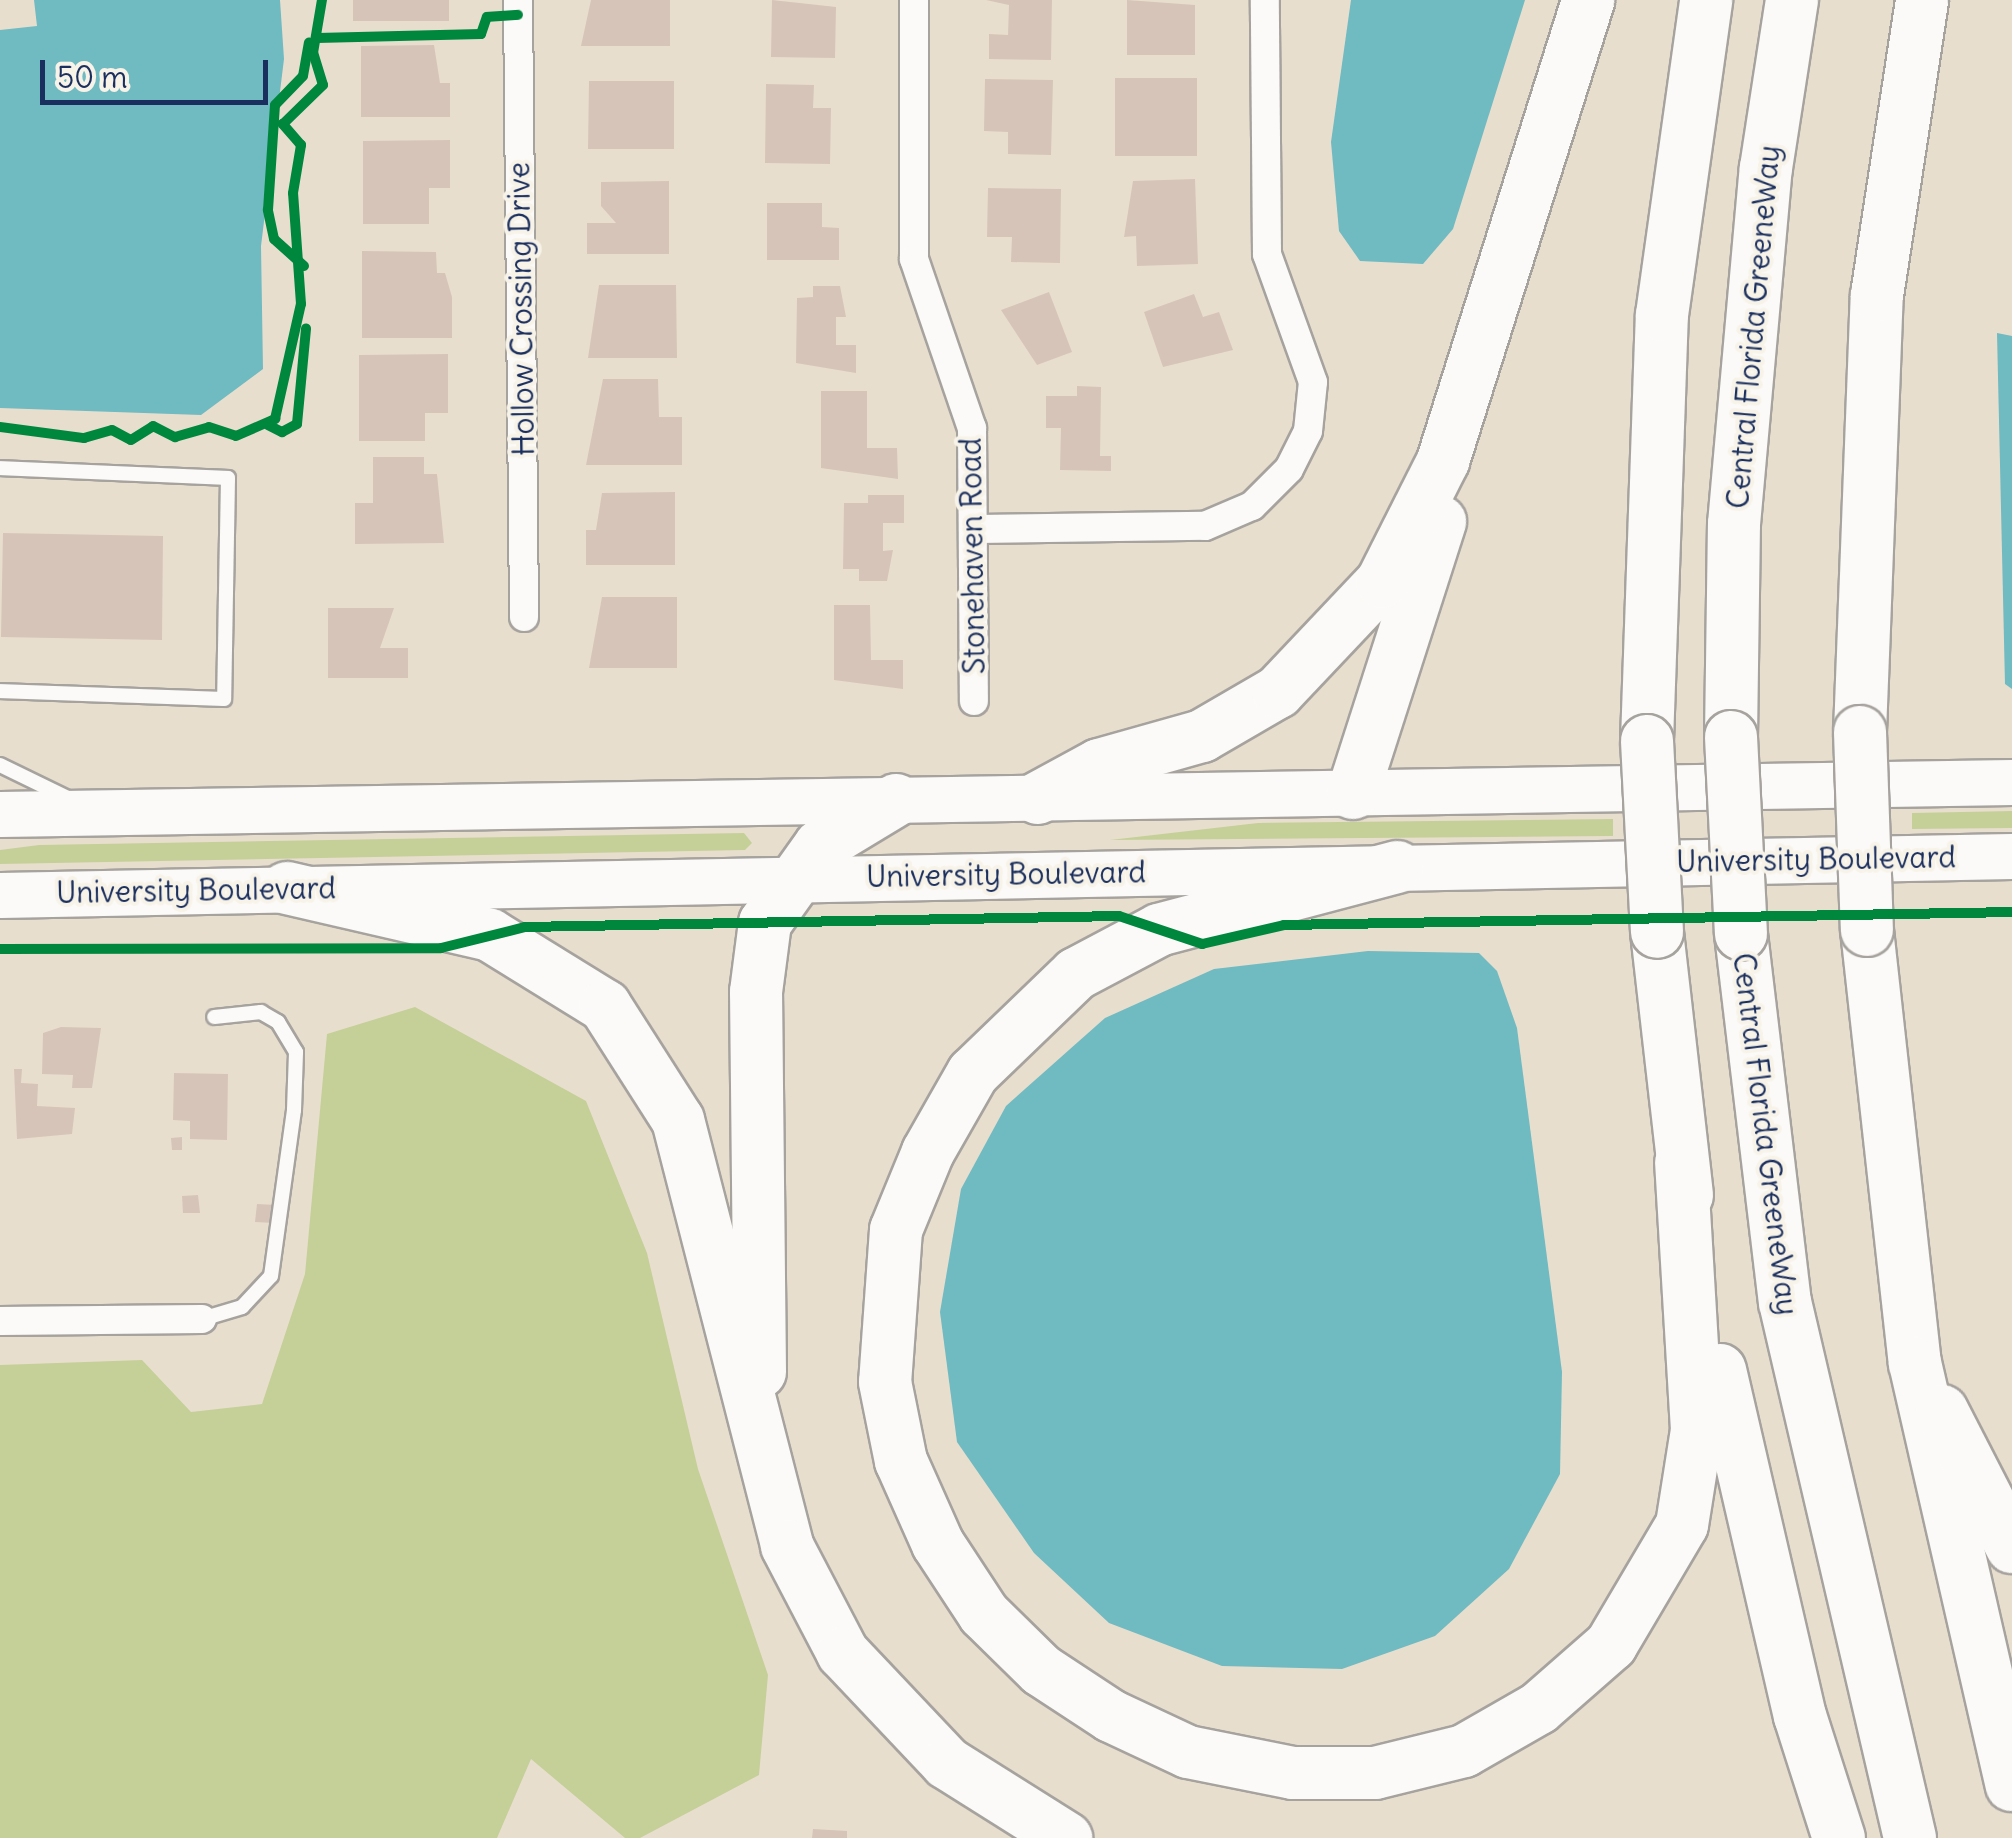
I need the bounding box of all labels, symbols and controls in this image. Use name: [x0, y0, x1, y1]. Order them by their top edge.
scale bar: [45, 40, 272, 102]
text: 50 m: [57, 58, 127, 96]
street label: Central Florida GreeneWay: [1719, 144, 1787, 510]
street label: Hollow Crossing Drive: [500, 162, 542, 456]
street label: Stonehaven Road: [952, 437, 992, 675]
street label: University Boulevard: [1676, 839, 1956, 879]
street label: University Boulevard: [866, 854, 1146, 894]
street label: University Boulevard: [56, 870, 336, 910]
street label: Central Florida GreeneWay: [1726, 951, 1806, 1317]

